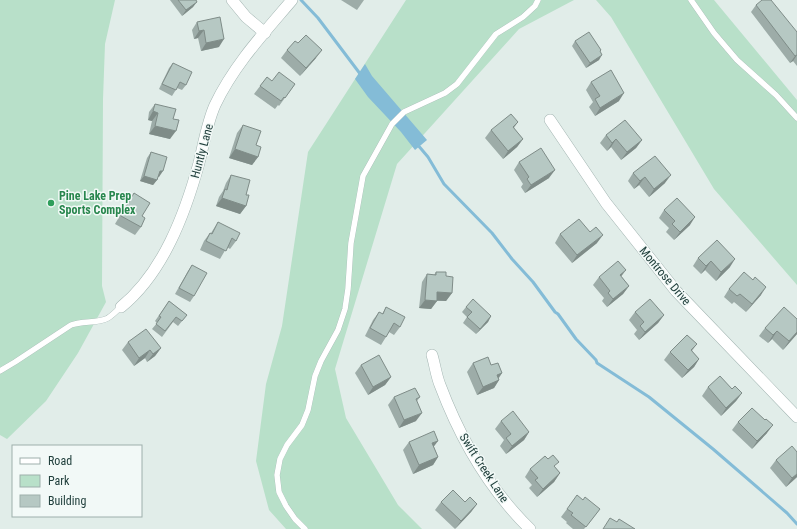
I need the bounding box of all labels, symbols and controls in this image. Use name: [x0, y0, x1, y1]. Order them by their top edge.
street label: Huntly Lane: [188, 122, 216, 180]
place label: Pine Lake Prep Sports Complex: [59, 189, 136, 217]
marker: Pine Lake Prep Sports Complex: [46, 198, 56, 208]
street label: Montrose Drive: [637, 244, 694, 308]
street label: Swift Creek Lane: [456, 431, 512, 505]
legend: [12, 445, 142, 517]
text: Road: [48, 454, 72, 468]
text: Park: [48, 474, 70, 488]
text: Building: [48, 494, 86, 508]

